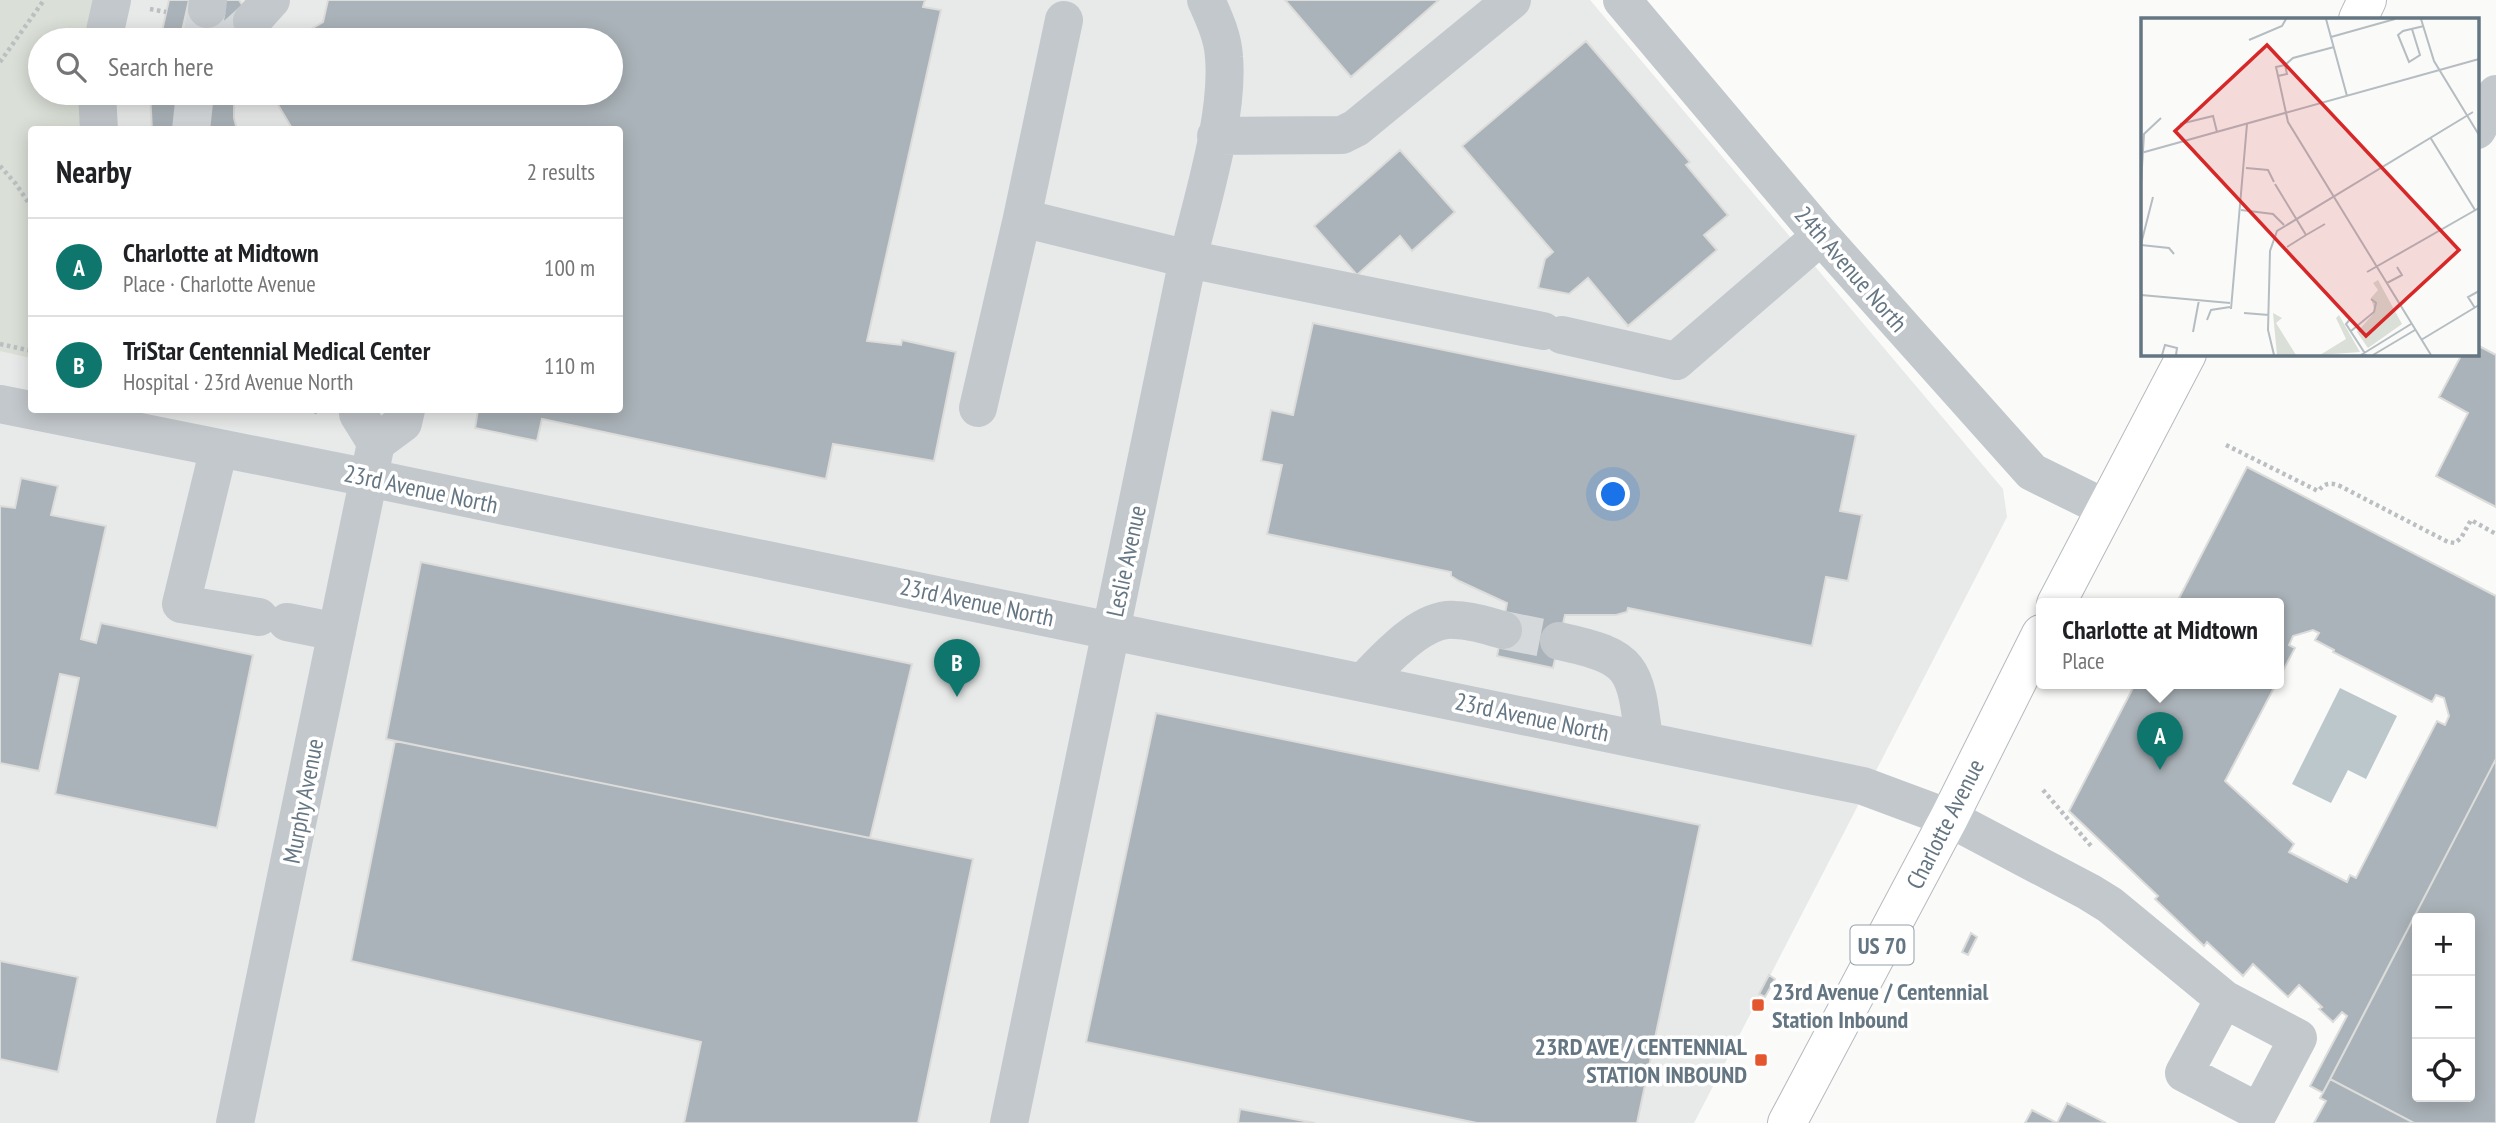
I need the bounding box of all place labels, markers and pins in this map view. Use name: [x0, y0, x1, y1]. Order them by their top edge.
pin: B: [934, 639, 980, 697]
pin: A: [2137, 712, 2183, 770]
place label: 23rd Avenue / Centennial Station Inbound: [1772, 976, 1988, 1035]
marker: 23rd Avenue / Centennial Station Inbound: [1750, 997, 1766, 1013]
place label: 23RD AVE / CENTENNIAL STATION INBOUND: [1535, 1031, 1748, 1090]
marker: 23RD AVE / CENTENNIAL STATION INBOUND: [1753, 1052, 1769, 1068]

